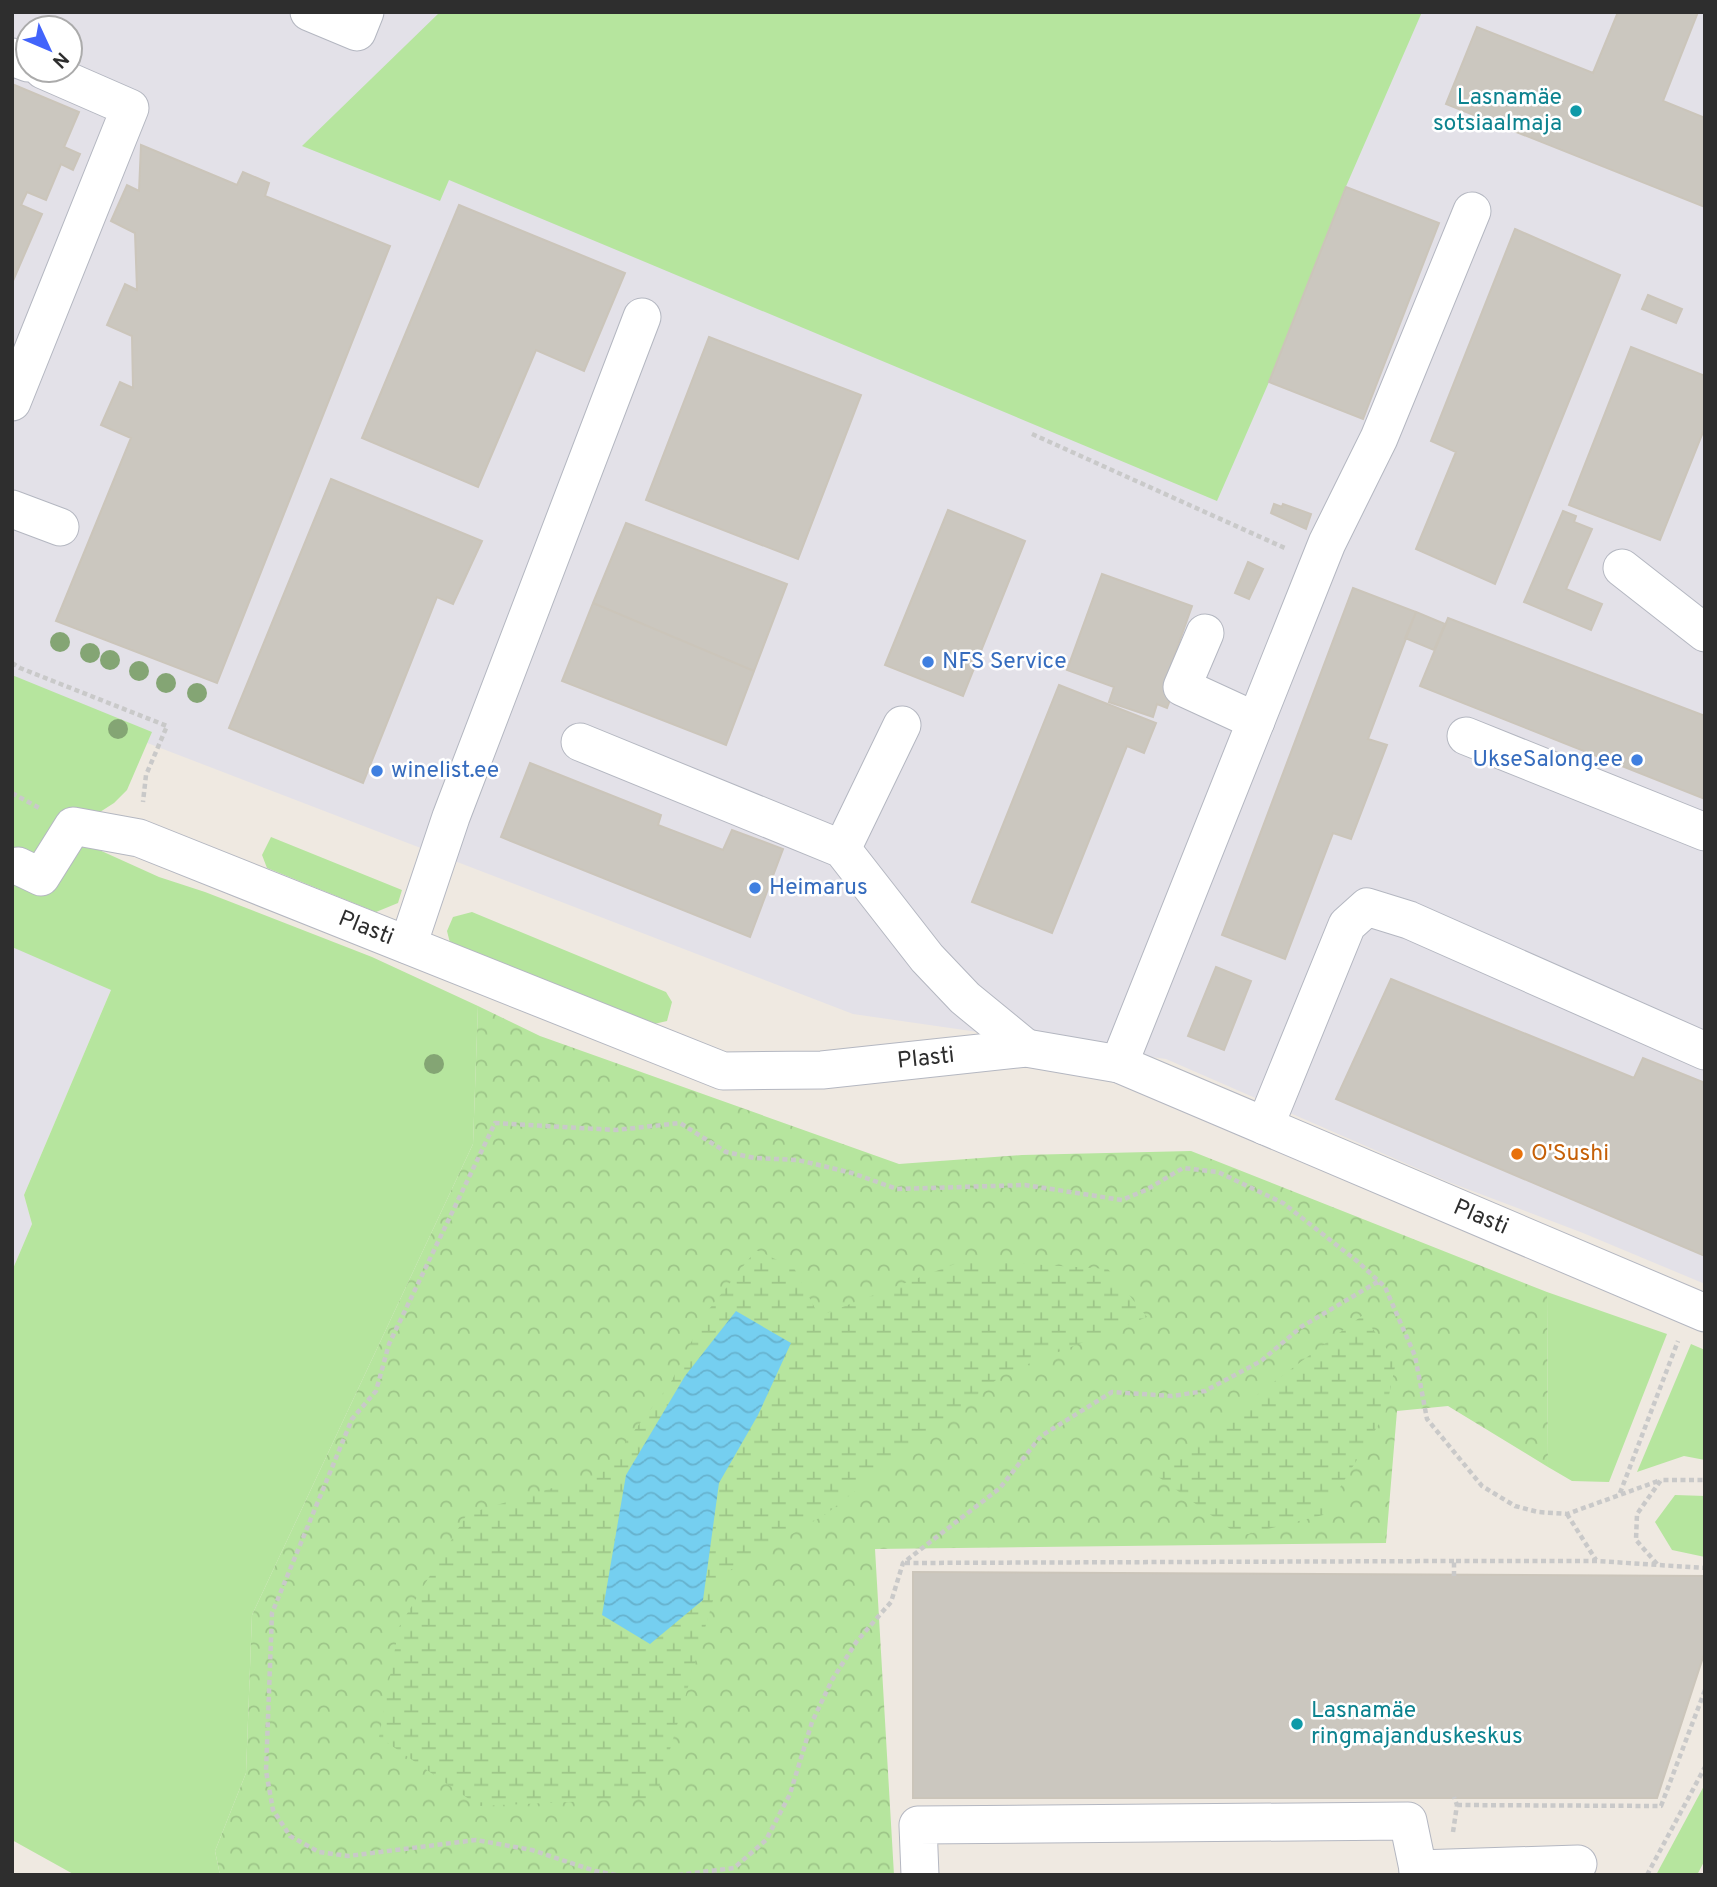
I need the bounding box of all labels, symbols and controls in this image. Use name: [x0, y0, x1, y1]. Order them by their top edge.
north arrow: [14, 14, 84, 84]
text: N: [46, 46, 73, 73]
place label: Lasnamäe sotsiaalmaja: [1433, 84, 1562, 139]
marker: Lasnamäe sotsiaalmaja: [1568, 103, 1584, 119]
place label: NFS Service: [942, 648, 1067, 677]
marker: NFS Service: [920, 654, 936, 670]
place label: UkseSalong.ee: [1472, 746, 1623, 775]
marker: UkseSalong.ee: [1629, 752, 1645, 768]
place label: winelist.ee: [391, 757, 499, 786]
marker: winelist.ee: [369, 763, 385, 779]
place label: Heimarus: [769, 874, 868, 903]
marker: Heimarus: [747, 880, 763, 896]
street label: Plasti: [334, 904, 398, 953]
street label: Plasti: [896, 1041, 956, 1076]
place label: O'Sushi: [1531, 1140, 1609, 1169]
marker: O'Sushi: [1509, 1146, 1525, 1162]
street label: Plasti: [1449, 1193, 1513, 1242]
place label: Lasnamäe ringmajanduskeskus: [1311, 1697, 1523, 1752]
marker: Lasnamäe ringmajanduskeskus: [1289, 1716, 1305, 1732]

